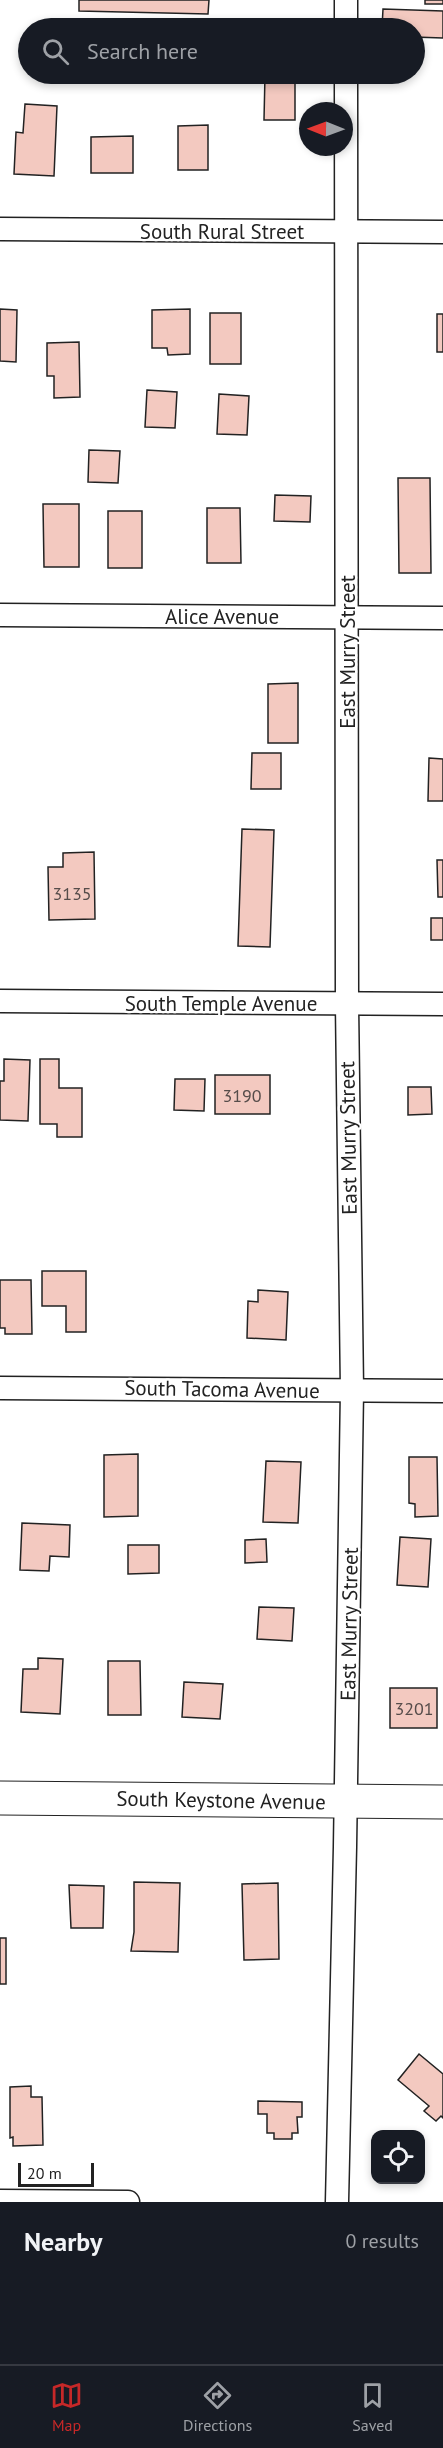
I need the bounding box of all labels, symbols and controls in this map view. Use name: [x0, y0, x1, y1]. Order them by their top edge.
search box: [18, 18, 425, 84]
icon: search: [39, 35, 72, 68]
text: Search here: [87, 37, 198, 65]
north arrow: [299, 102, 353, 156]
street label: South Rural Street: [140, 218, 304, 245]
street label: East Murry Street: [334, 575, 361, 729]
street label: Alice Avenue: [165, 603, 279, 630]
house number: 3135: [52, 882, 92, 905]
street label: South Temple Avenue: [125, 990, 317, 1017]
street label: East Murry Street: [333, 1061, 363, 1215]
house number: 3190: [222, 1084, 262, 1107]
street label: South Tacoma Avenue: [124, 1374, 320, 1404]
street label: East Murry Street: [334, 1547, 364, 1701]
house number: 3201: [394, 1697, 434, 1720]
street label: South Keystone Avenue: [116, 1785, 326, 1815]
map controls: [371, 2130, 425, 2184]
button: locate: [371, 2130, 425, 2184]
scale bar: [18, 2160, 94, 2188]
text: 20 m: [27, 2163, 62, 2183]
text: Nearby: [24, 2225, 102, 2258]
text: 0 results: [346, 2228, 419, 2254]
tab: Map: [50, 2379, 83, 2435]
tab: Directions: [183, 2379, 252, 2435]
tab: Saved: [352, 2379, 393, 2435]

